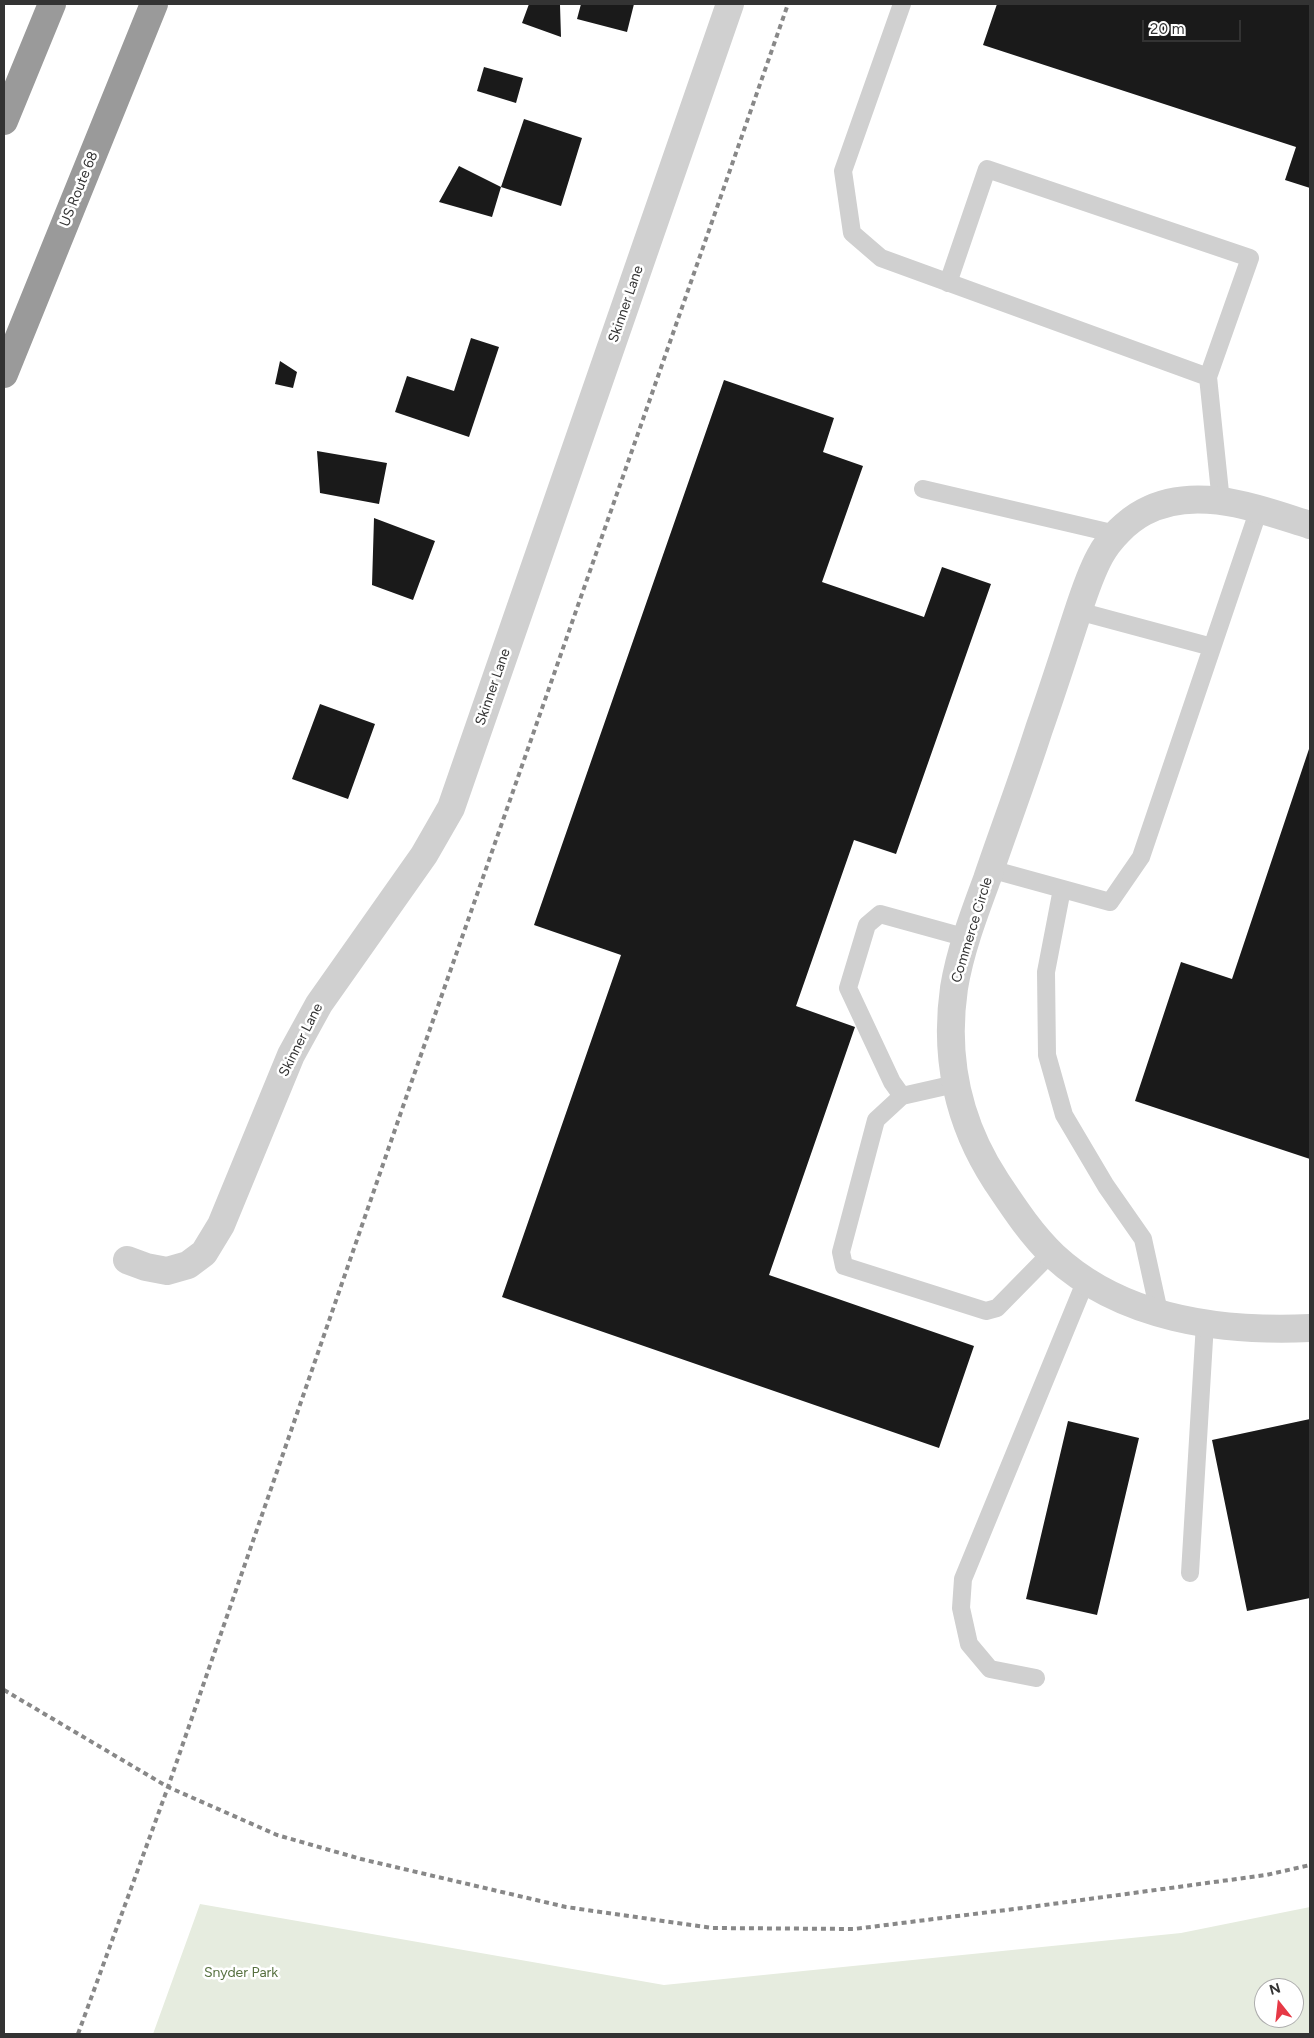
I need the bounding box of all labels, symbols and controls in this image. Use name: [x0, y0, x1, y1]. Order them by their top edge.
scale bar: [1144, 10, 1243, 42]
text: 20 m: [1150, 20, 1184, 38]
street label: US Route 68: [56, 149, 102, 229]
street label: Skinner Lane: [605, 263, 647, 345]
street label: Skinner Lane: [472, 646, 514, 728]
street label: Commerce Circle: [948, 875, 996, 985]
street label: Skinner Lane: [275, 1001, 327, 1079]
park label: Snyder Park: [204, 1965, 278, 1981]
north arrow: [1254, 1978, 1304, 2028]
text: N: [1267, 1979, 1283, 1999]

